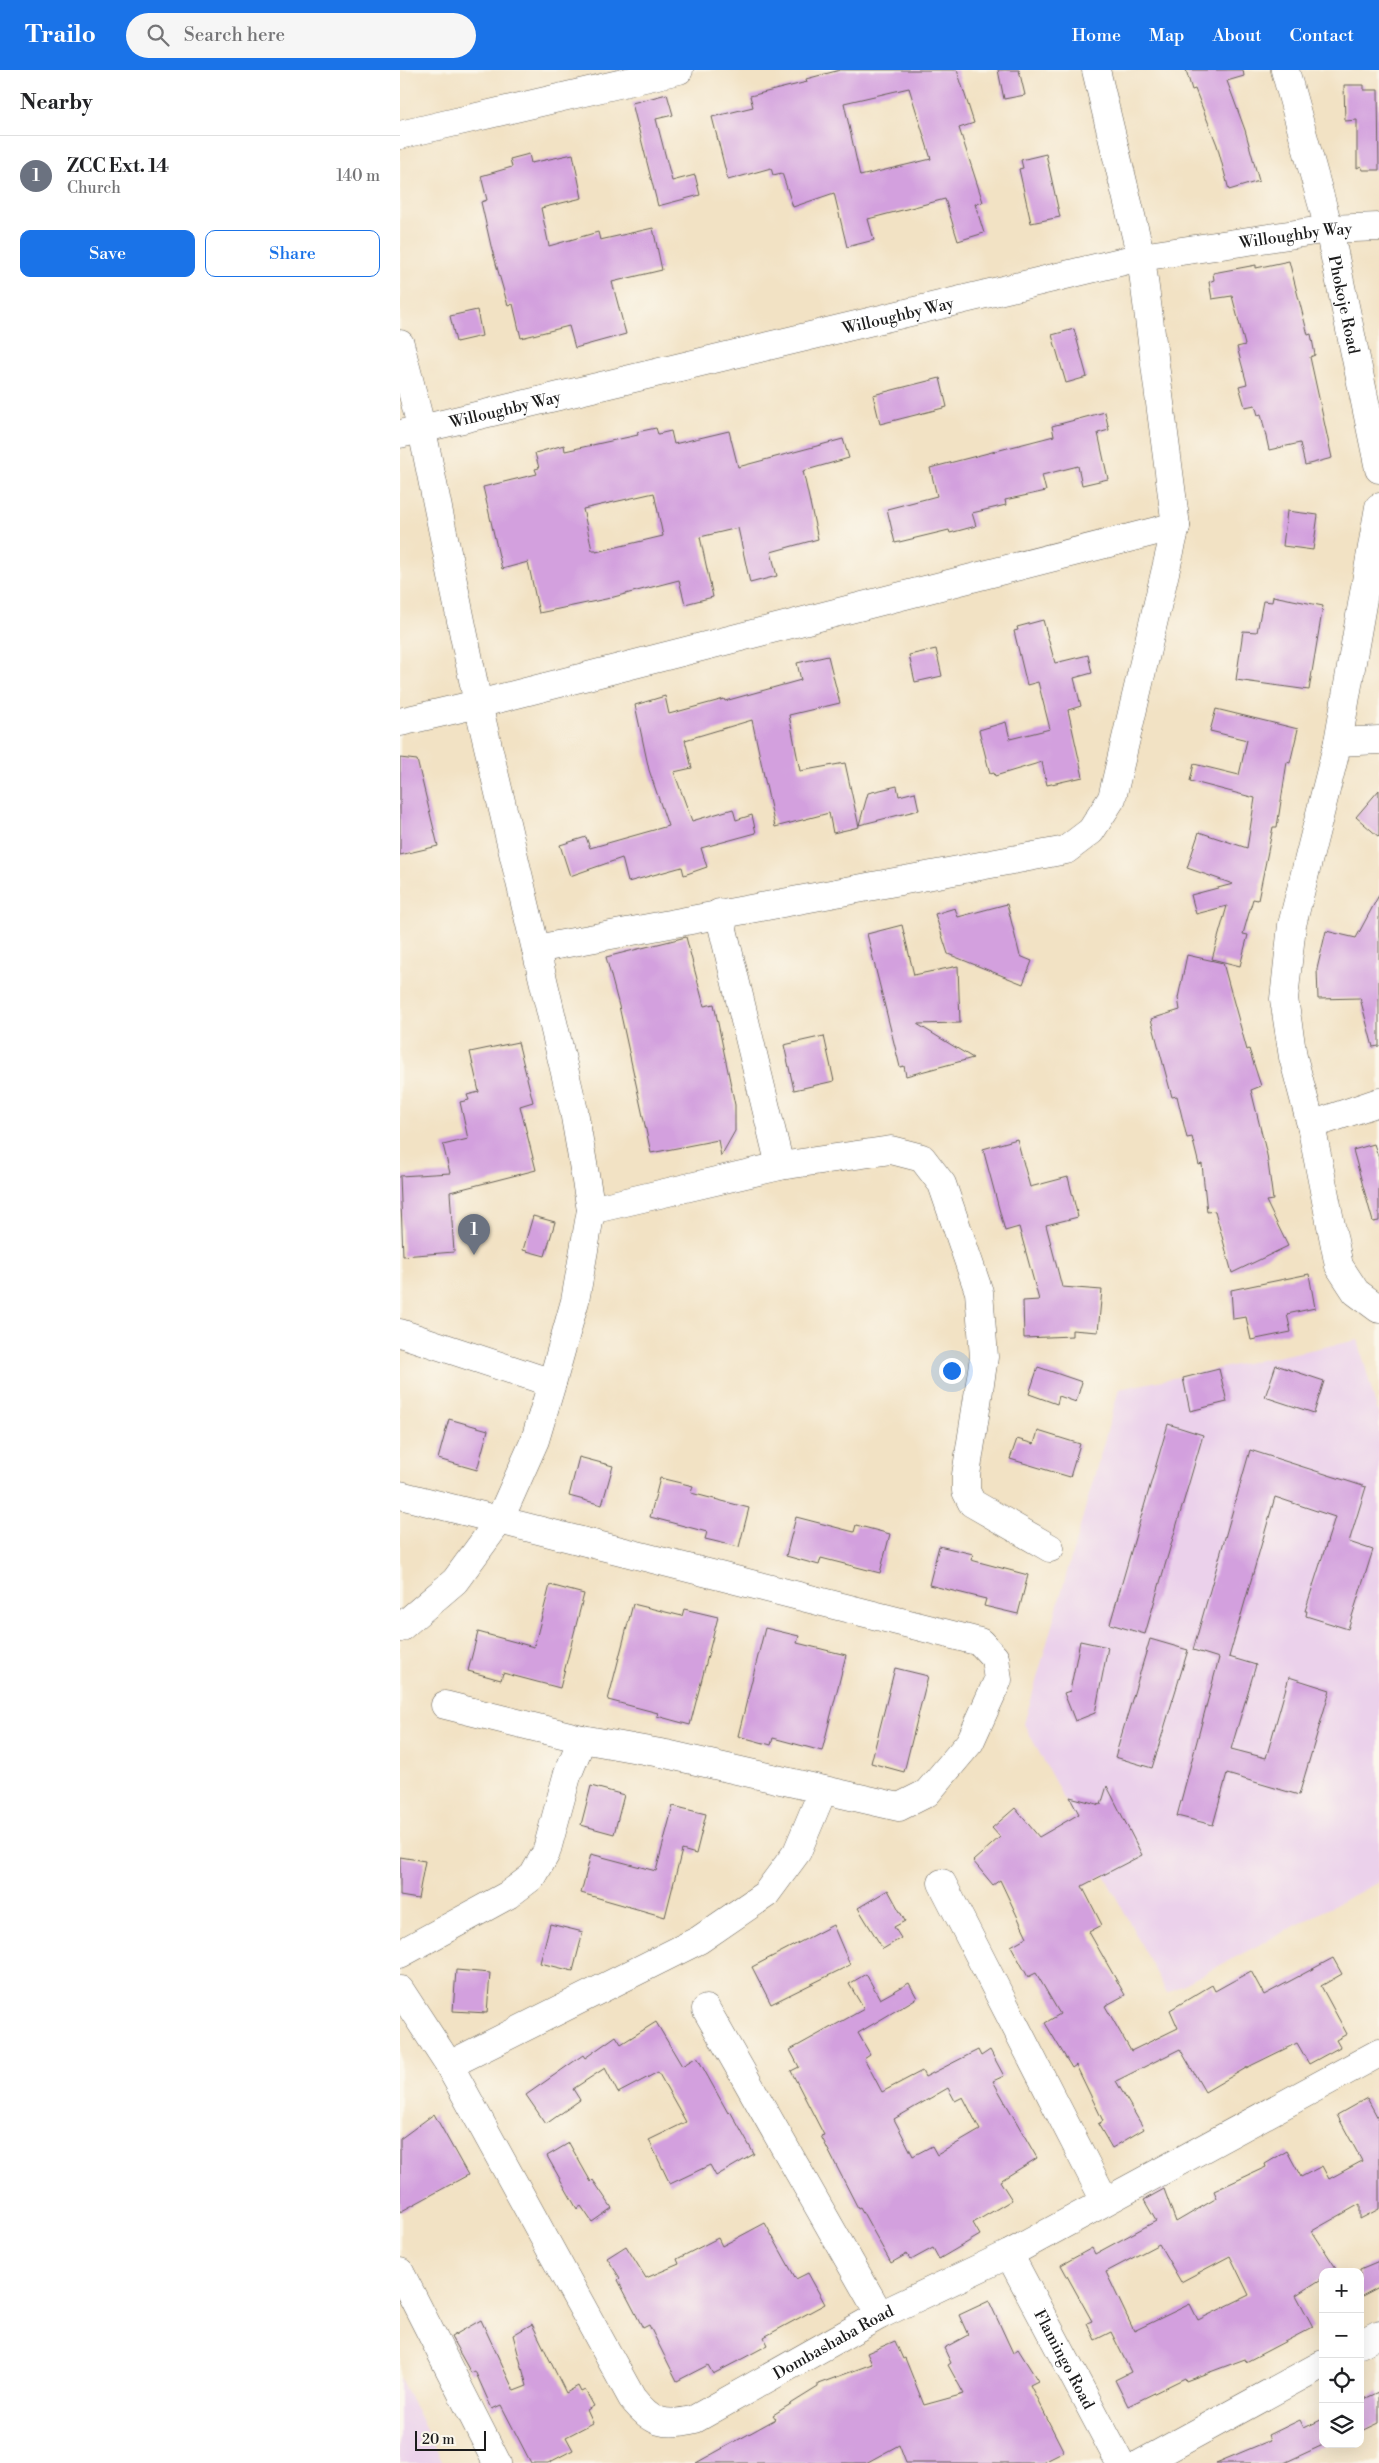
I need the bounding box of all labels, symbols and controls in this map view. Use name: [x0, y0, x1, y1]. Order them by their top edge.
search box: [126, 13, 476, 58]
text: Trailo: [25, 20, 96, 50]
icon: search: [144, 21, 172, 49]
text: Search here: [184, 23, 285, 47]
text: Home: [1072, 24, 1121, 47]
text: Map: [1149, 24, 1185, 47]
text: About: [1213, 24, 1262, 47]
text: Contact: [1290, 24, 1354, 47]
text: Nearby: [20, 90, 93, 116]
text: ZCC Ext. 14: [67, 154, 169, 178]
text: 1: [32, 166, 40, 186]
text: 140 m: [336, 166, 380, 186]
text: Church: [67, 178, 121, 198]
street label: Willoughby Way: [1237, 219, 1353, 253]
button: Save: [20, 230, 195, 277]
button: Share: [205, 230, 380, 277]
street label: Phokoje Road: [1324, 253, 1364, 356]
street label: Willoughby Way: [840, 293, 956, 339]
street label: Willoughby Way: [447, 387, 563, 433]
pin: 1: [458, 1214, 490, 1255]
your location: [939, 1358, 965, 1384]
map controls: [1319, 2268, 1364, 2448]
button: +: [1319, 2268, 1364, 2313]
street label: Dombashaba Road: [770, 2301, 897, 2384]
street label: Flamingo Road: [1029, 2306, 1099, 2413]
button: −: [1319, 2313, 1364, 2358]
button: locate: [1319, 2358, 1364, 2403]
button: layers: [1319, 2403, 1364, 2448]
scale bar: [415, 2428, 486, 2451]
text: 20 m: [422, 2431, 454, 2449]

